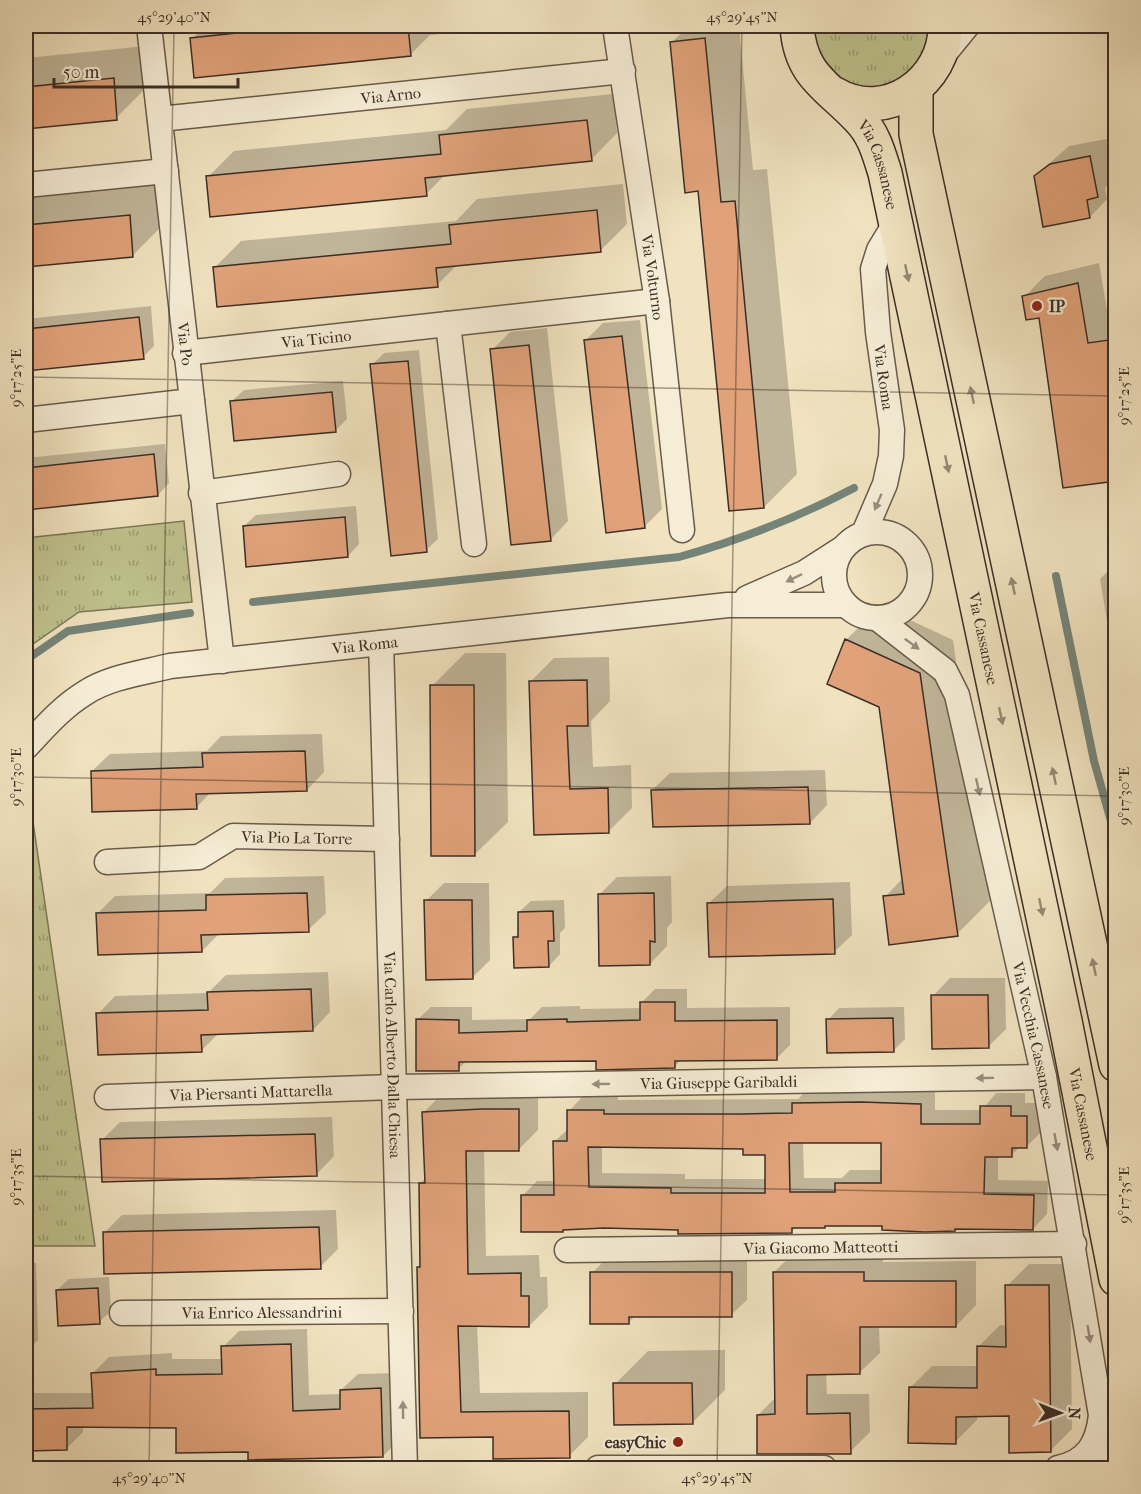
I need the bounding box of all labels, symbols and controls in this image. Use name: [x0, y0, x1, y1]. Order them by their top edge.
text: 45°29'40"N: [137, 8, 211, 26]
text: 45°29'45"N: [706, 8, 778, 26]
scale bar: [54, 51, 238, 89]
text: 50 m: [63, 62, 100, 83]
street label: Via Arno: [359, 83, 422, 108]
street label: Via Cassanese: [853, 115, 902, 211]
street label: Via Volturno: [637, 232, 668, 321]
one-way arrow: [902, 264, 912, 283]
place label: IP: [1049, 297, 1065, 316]
marker: IP: [1030, 299, 1044, 313]
street label: Via Po: [173, 320, 197, 367]
street label: Via Ticino: [279, 326, 352, 352]
street label: Via Roma: [869, 342, 898, 412]
text: 9°17'25"E: [7, 349, 25, 407]
text: 9°17'25"E: [1115, 367, 1133, 425]
one-way arrow: [967, 385, 976, 404]
one-way arrow: [943, 455, 952, 474]
one-way arrow: [873, 494, 882, 511]
one-way arrow: [785, 574, 802, 583]
one-way arrow: [1008, 576, 1017, 595]
street label: Via Cassanese: [964, 590, 1002, 687]
street label: Via Roma: [330, 632, 399, 658]
one-way arrow: [903, 638, 919, 650]
one-way arrow: [996, 707, 1006, 726]
text: 9°17'30"E: [7, 748, 25, 806]
one-way arrow: [1048, 767, 1058, 786]
text: 9°17'30"E: [1115, 767, 1133, 825]
one-way arrow: [974, 778, 983, 797]
street label: Via Pio La Torre: [240, 827, 353, 848]
one-way arrow: [1037, 898, 1046, 917]
street label: Via Carlo Alberto Dalla Chiesa: [380, 950, 405, 1159]
one-way arrow: [1089, 958, 1099, 976]
street label: Via Vecchia Cassanese: [1008, 959, 1058, 1111]
street label: Via Cassanese: [1064, 1065, 1101, 1162]
street label: Via Giuseppe Garibaldi: [639, 1072, 798, 1093]
one-way arrow: [976, 1073, 995, 1083]
one-way arrow: [592, 1079, 611, 1089]
street label: Via Piersanti Mattarella: [168, 1080, 333, 1105]
one-way arrow: [1051, 1132, 1060, 1151]
text: 9°17'35"E: [7, 1149, 25, 1205]
text: 9°17'35"E: [1115, 1167, 1133, 1223]
street label: Via Giacomo Matteotti: [742, 1237, 899, 1258]
street label: Via Enrico Alessandrini: [181, 1302, 343, 1323]
one-way arrow: [1085, 1325, 1094, 1344]
north arrow: [1030, 1383, 1090, 1443]
one-way arrow: [398, 1401, 408, 1420]
text: N: [1065, 1407, 1084, 1420]
place label: easyChic: [605, 1433, 666, 1453]
marker: easyChic: [671, 1435, 685, 1449]
text: 45°29'40"N: [112, 1469, 186, 1487]
text: 45°29'45"N: [681, 1469, 753, 1487]

